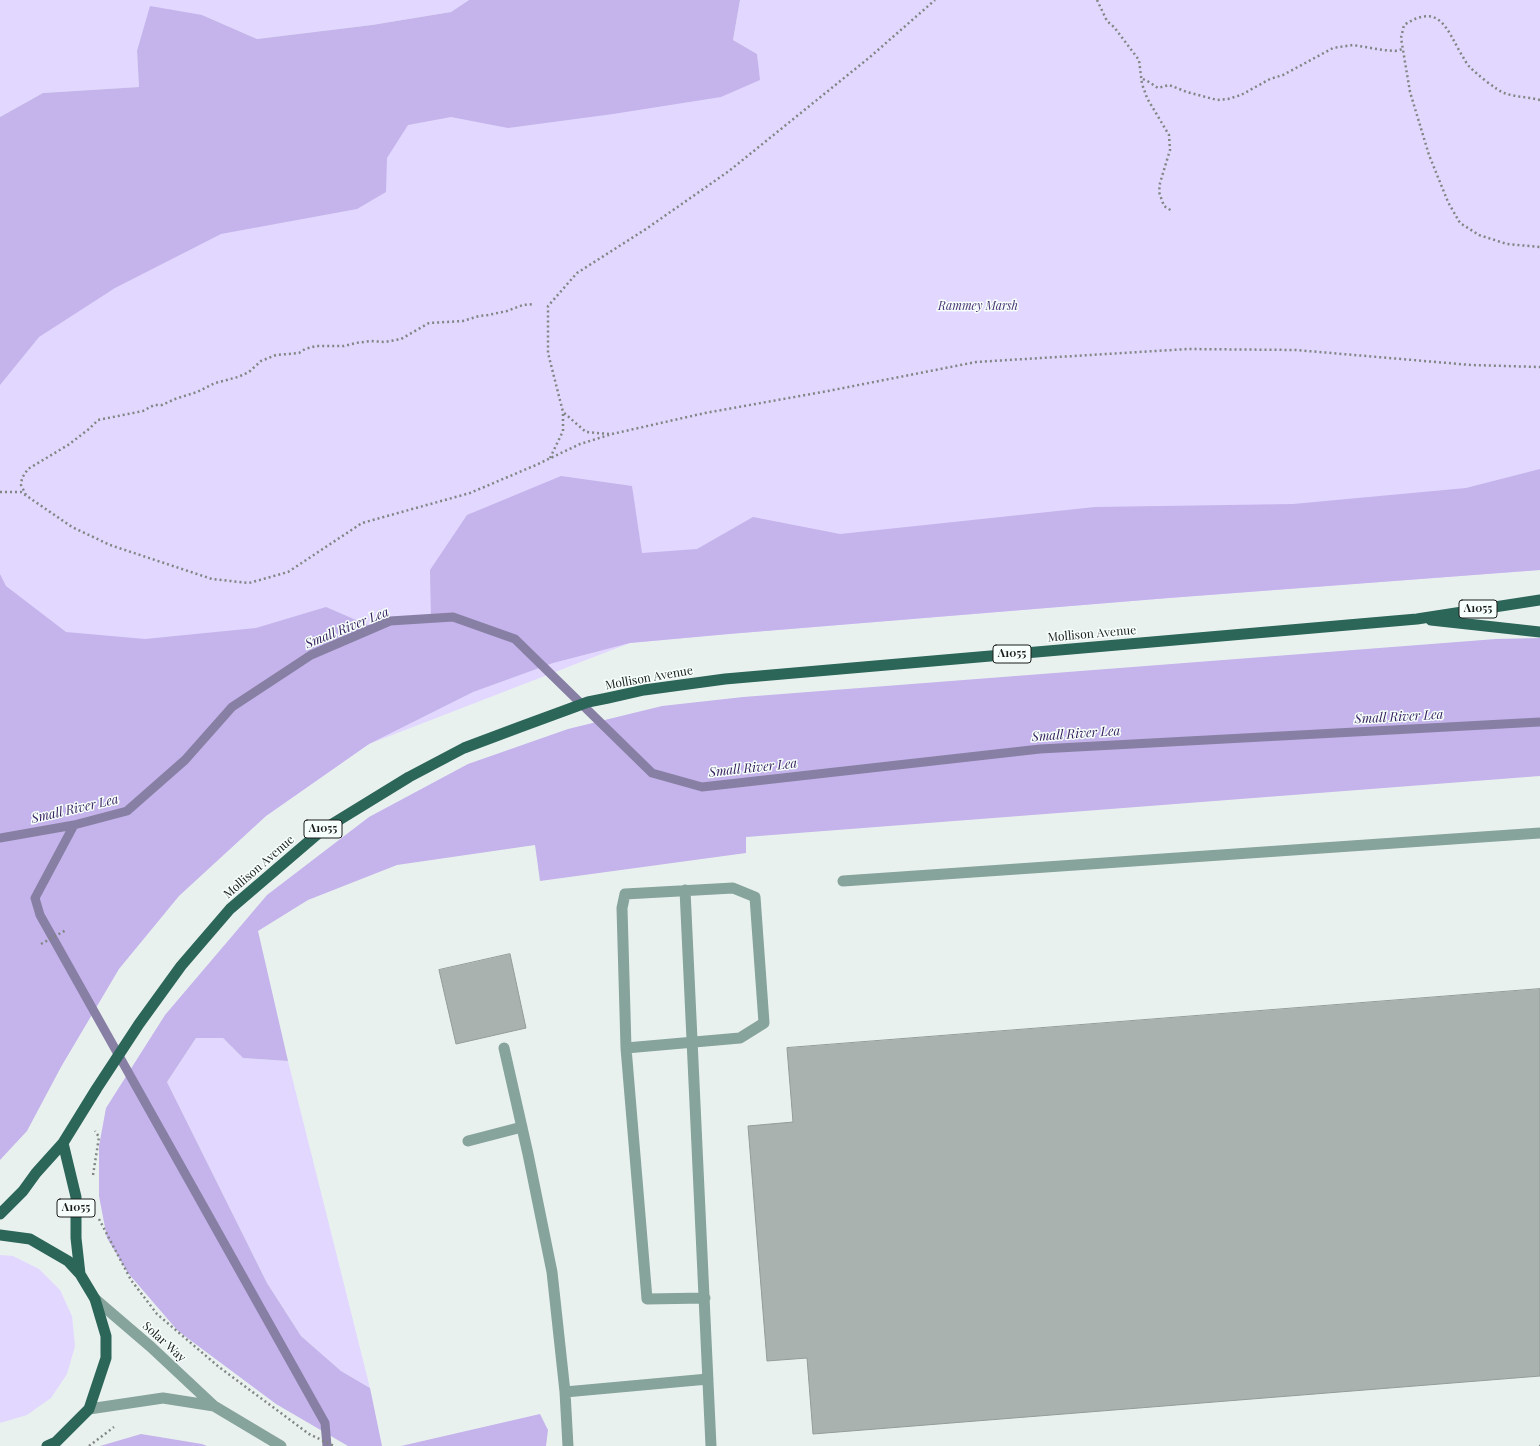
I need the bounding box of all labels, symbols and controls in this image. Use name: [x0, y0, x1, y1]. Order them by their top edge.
park label: Rammey Marsh: [938, 299, 1018, 313]
road number: A1055: [1459, 600, 1497, 618]
water label: Small River Lea: [303, 604, 391, 652]
street label: Mollison Avenue: [1047, 623, 1137, 645]
road number: A1055: [993, 645, 1031, 663]
street label: Mollison Avenue: [604, 663, 694, 693]
water label: Small River Lea: [1354, 707, 1444, 727]
water label: Small River Lea: [1031, 723, 1121, 745]
water label: Small River Lea: [708, 756, 798, 780]
water label: Small River Lea: [30, 791, 120, 827]
road number: A1055: [304, 820, 342, 838]
street label: Mollison Avenue: [221, 832, 297, 902]
road number: A1055: [57, 1199, 95, 1217]
street label: Solar Way: [140, 1319, 188, 1365]

